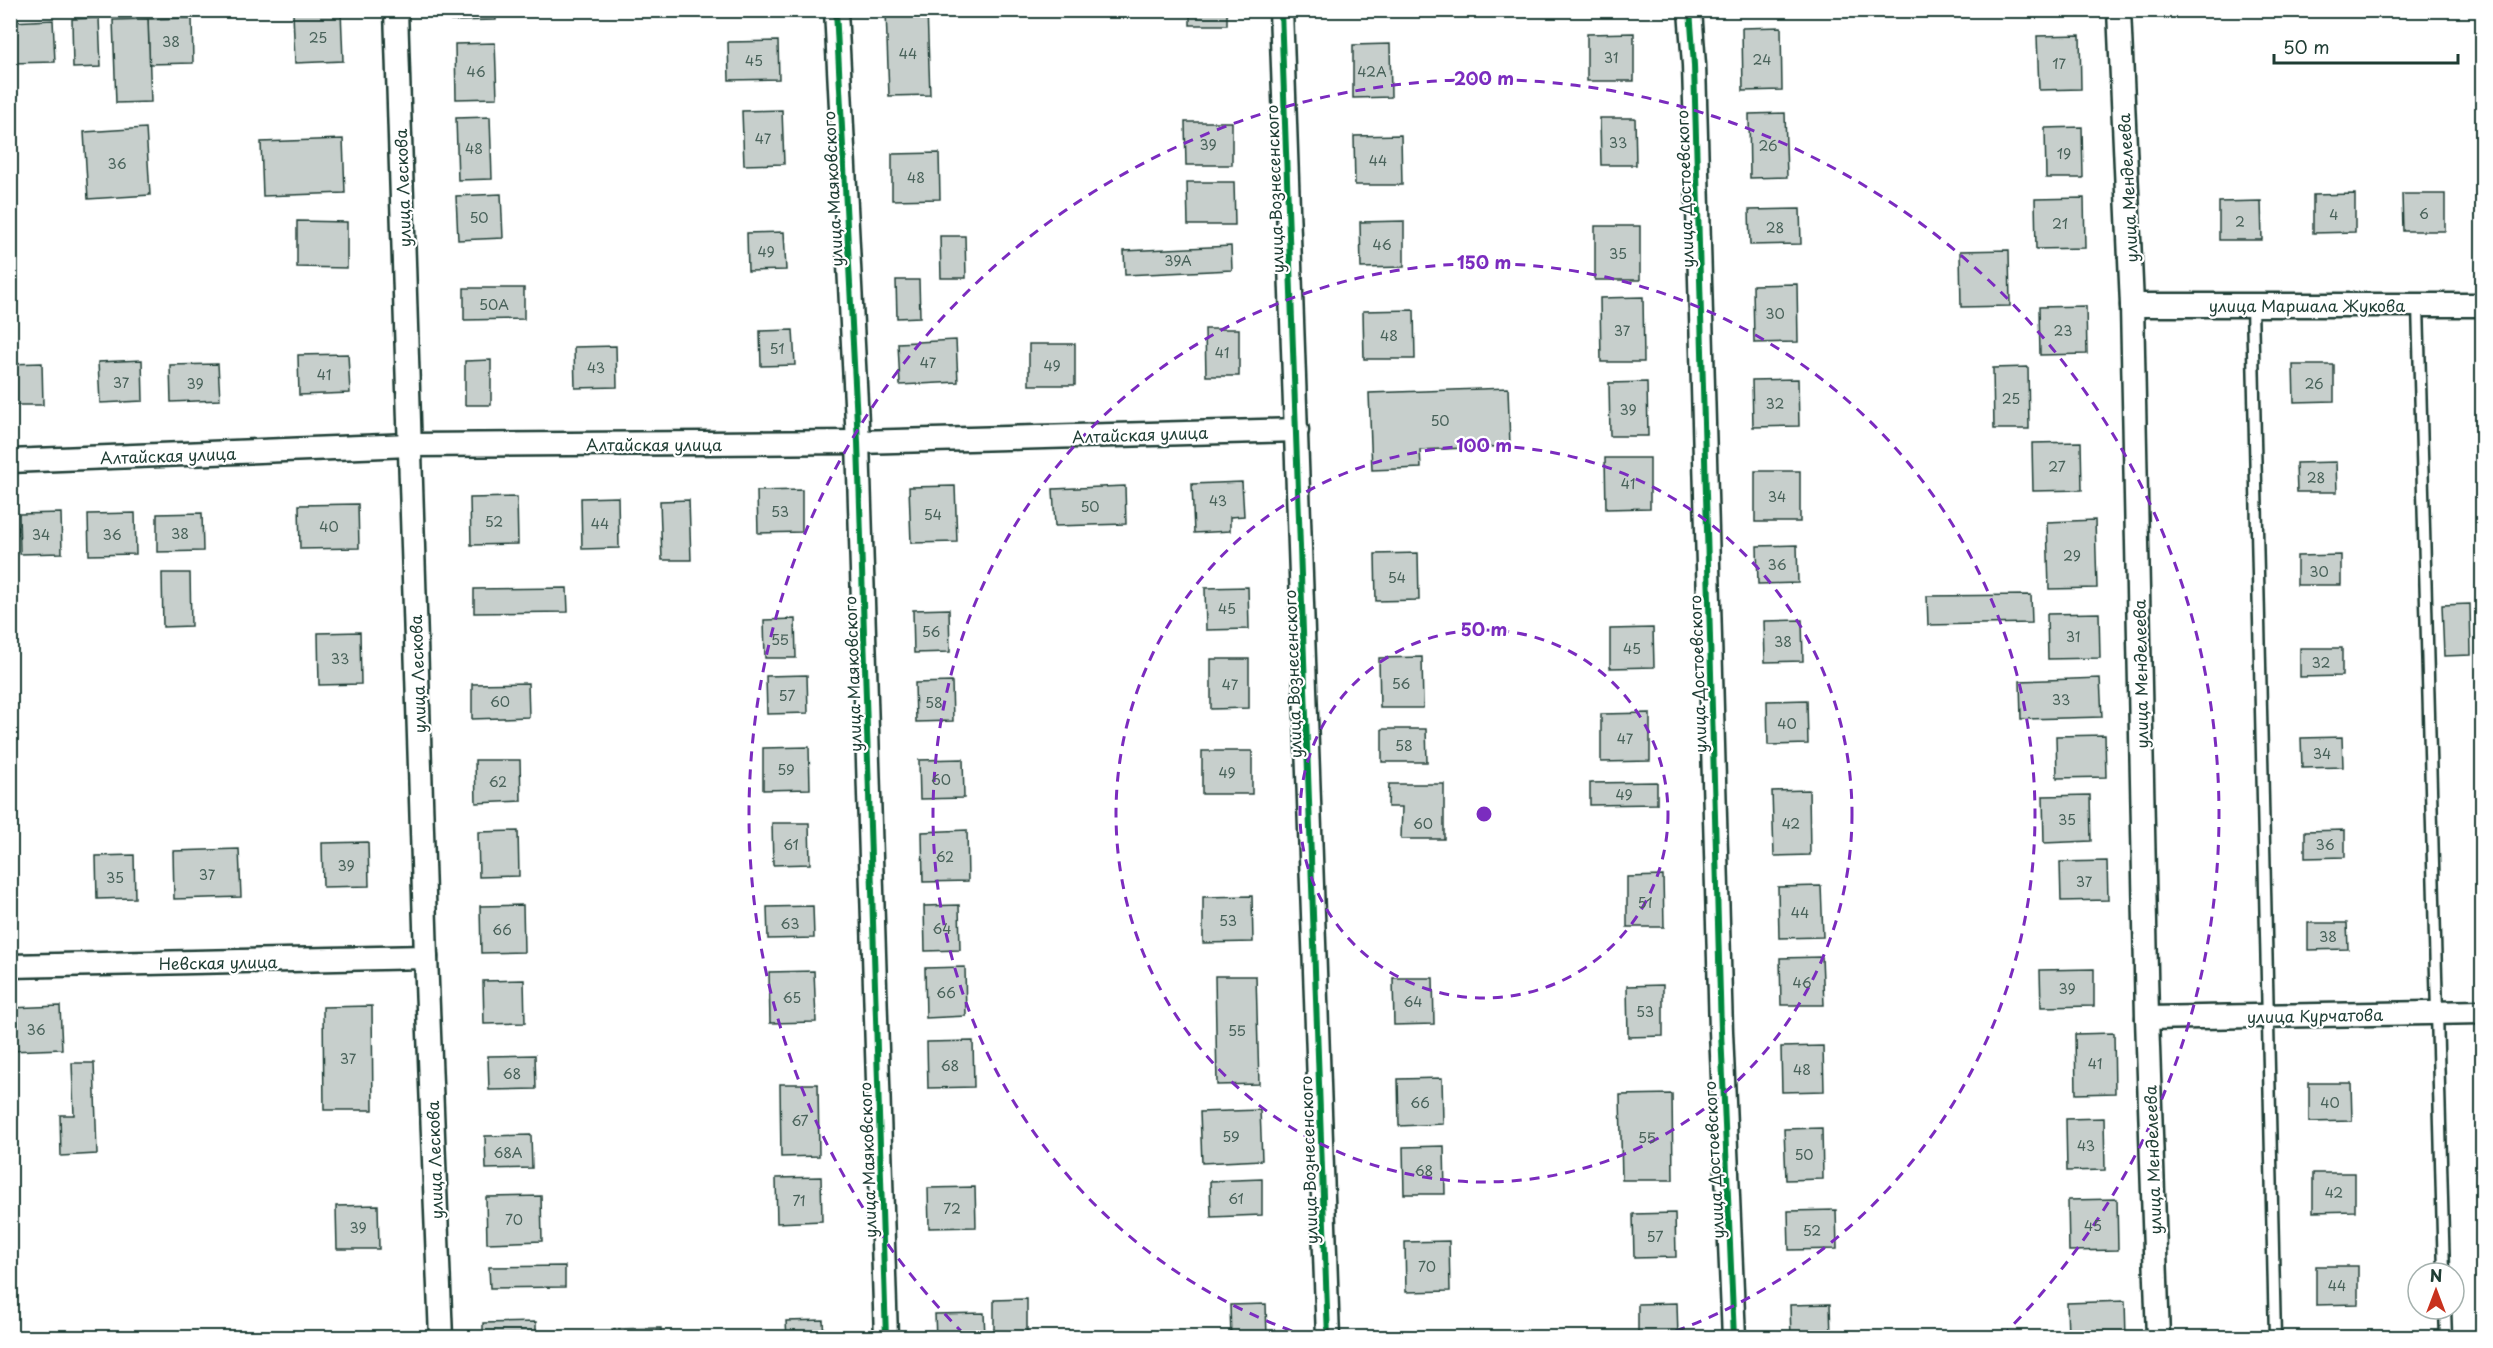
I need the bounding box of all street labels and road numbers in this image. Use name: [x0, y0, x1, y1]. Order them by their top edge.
street label: улица Вознесенского: [1259, 104, 1289, 274]
street label: улица Достоевского: [1669, 110, 1699, 268]
street label: улица Маяковского: [816, 111, 848, 267]
street label: улица Менделеева: [2111, 113, 2143, 263]
street label: улица Лескова: [388, 128, 416, 248]
street label: улица Маршала Жукова: [2209, 293, 2405, 317]
street label: Алтайская улица: [1072, 420, 1208, 448]
street label: Алтайская улица: [586, 432, 722, 456]
street label: Алтайская улица: [100, 441, 236, 469]
street label: улица Вознесенского: [1277, 589, 1307, 759]
street label: улица Достоевского: [1682, 595, 1712, 753]
street label: улица Маяковского: [837, 596, 867, 752]
street label: улица Менделеева: [2127, 599, 2153, 749]
street label: улица Лескова: [403, 614, 431, 734]
street label: Невская улица: [158, 949, 278, 975]
street label: улица Курчатова: [2247, 1002, 2383, 1028]
street label: улица Вознесенского: [1293, 1075, 1323, 1245]
street label: улица Достоевского: [1697, 1080, 1729, 1240]
street label: улица Маяковского: [852, 1082, 882, 1238]
street label: улица Менделеева: [2137, 1085, 2167, 1235]
street label: улица Лескова: [420, 1100, 448, 1220]

